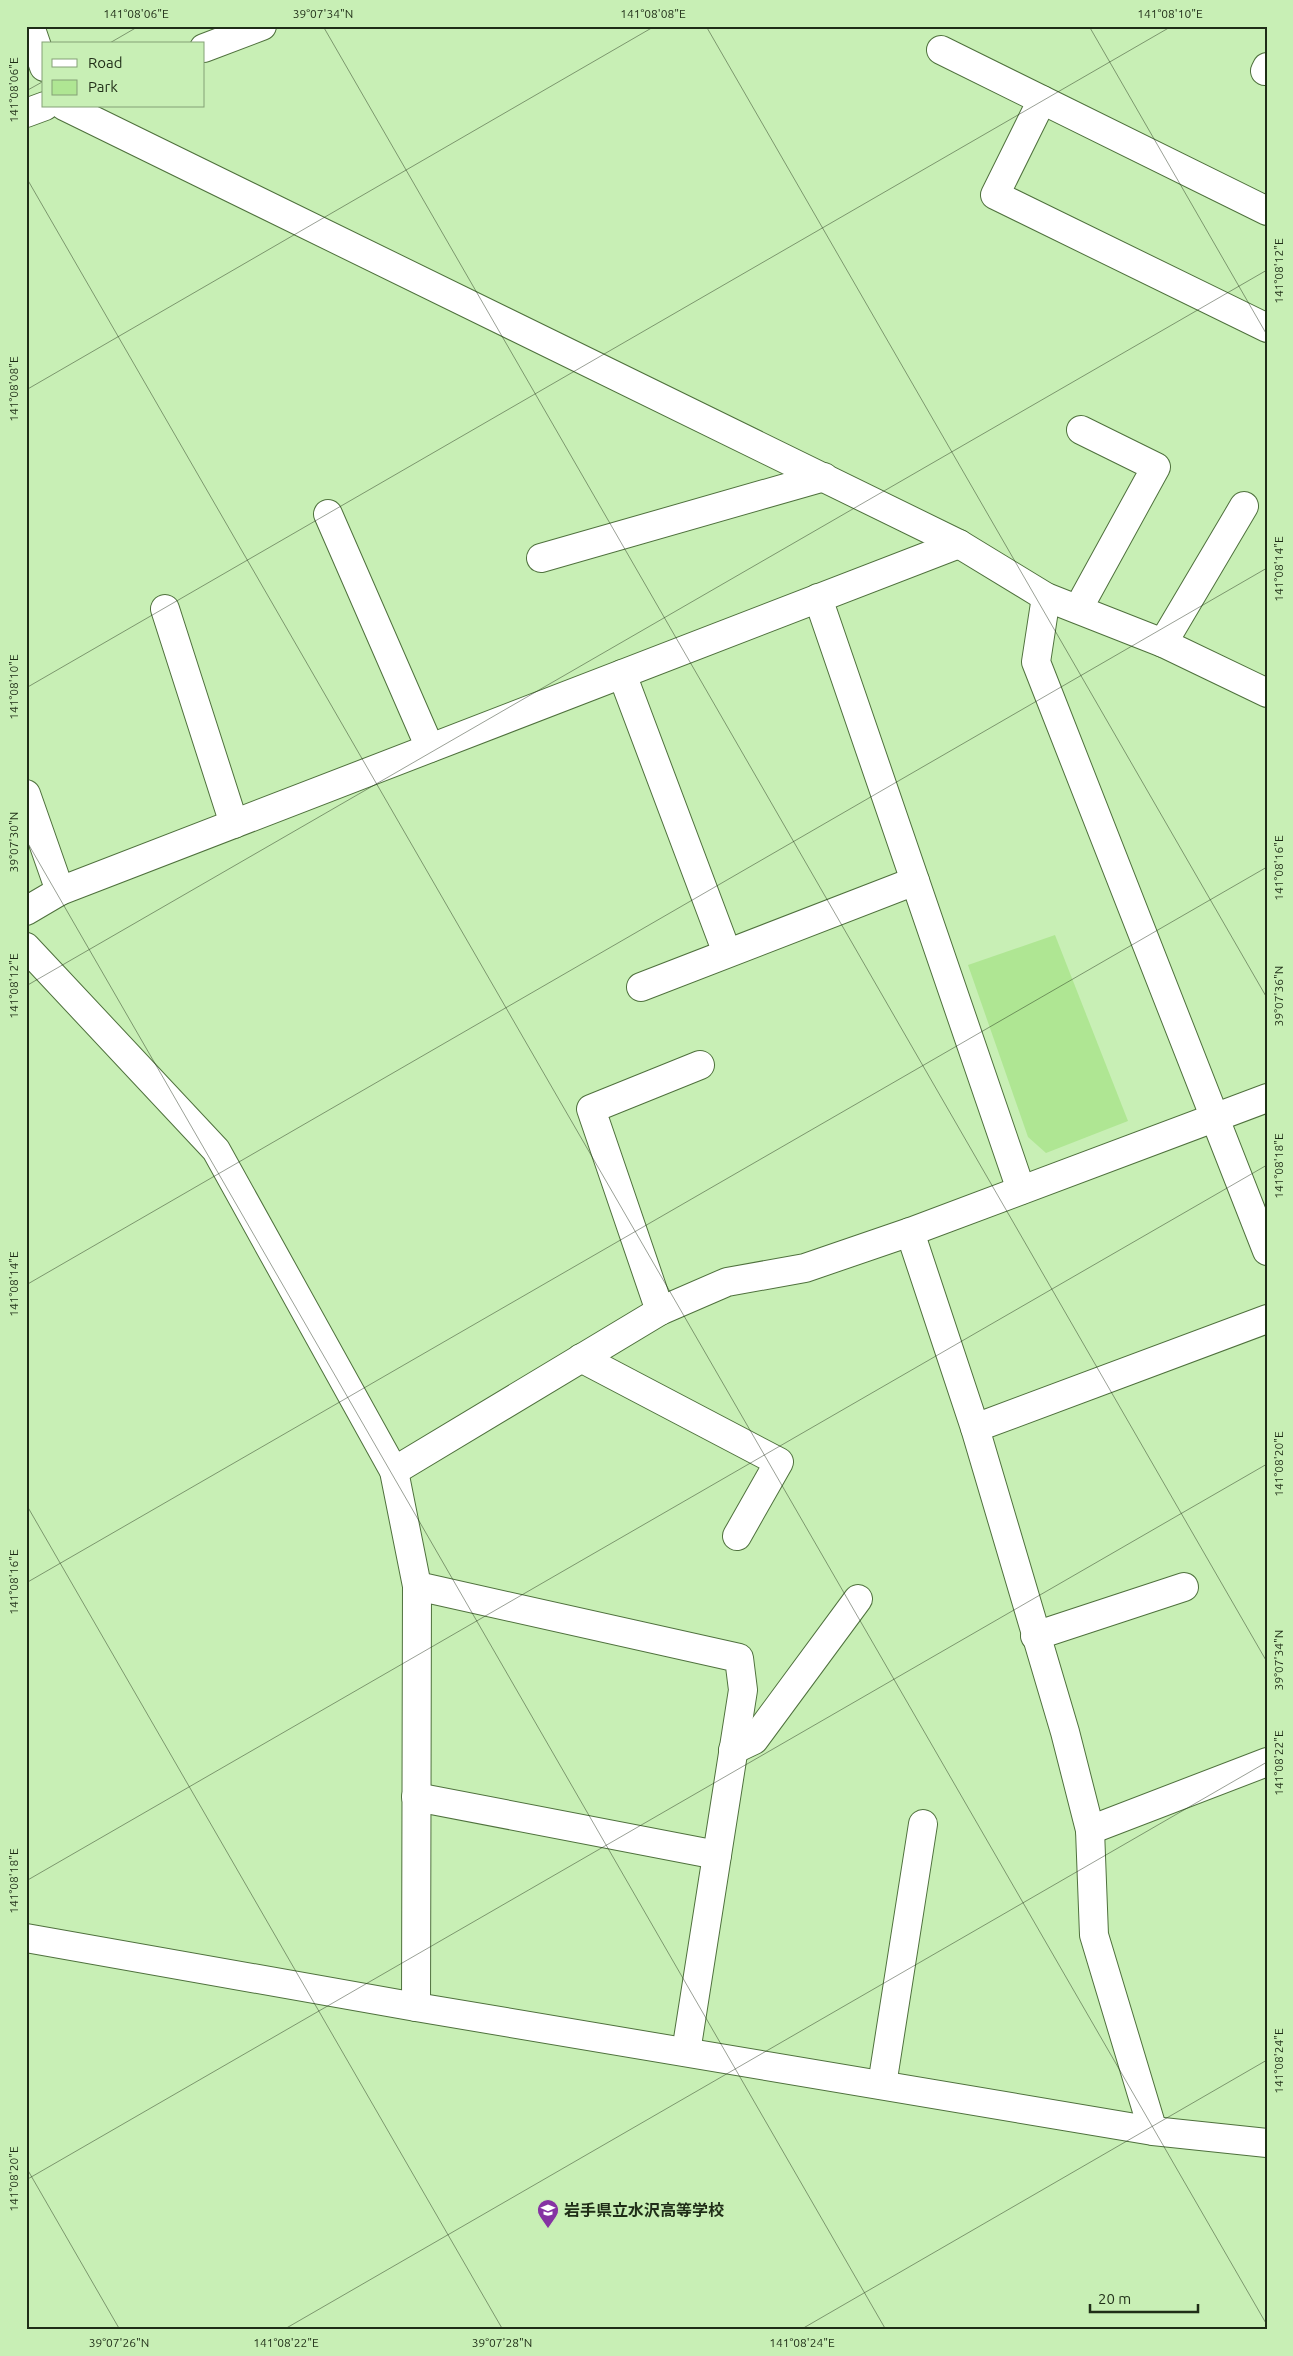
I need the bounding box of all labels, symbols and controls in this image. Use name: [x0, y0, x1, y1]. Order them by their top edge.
text: 141°08'06"E: [103, 7, 169, 20]
text: 39°07'34"N: [293, 7, 353, 20]
text: 141°08'08"E: [620, 7, 686, 20]
text: 141°08'10"E: [1137, 7, 1203, 20]
legend: [42, 42, 205, 108]
text: Road: [88, 54, 123, 71]
text: 141°08'06"E: [7, 57, 20, 123]
text: Park: [88, 78, 118, 95]
text: 141°08'12"E: [1272, 238, 1285, 304]
text: 141°08'08"E: [7, 356, 20, 422]
text: 141°08'14"E: [1272, 536, 1285, 602]
text: 141°08'10"E: [7, 654, 20, 720]
text: 39°07'30"N: [7, 812, 20, 872]
text: 141°08'16"E: [1272, 835, 1285, 901]
text: 141°08'12"E: [7, 953, 20, 1019]
text: 39°07'36"N: [1272, 966, 1285, 1026]
text: 141°08'18"E: [1272, 1133, 1285, 1199]
text: 141°08'14"E: [7, 1251, 20, 1317]
text: 141°08'20"E: [1272, 1431, 1285, 1497]
text: 141°08'16"E: [7, 1549, 20, 1615]
text: 39°07'34"N: [1272, 1630, 1285, 1690]
text: 141°08'22"E: [1272, 1730, 1285, 1796]
text: 141°08'18"E: [7, 1848, 20, 1914]
text: 141°08'24"E: [1272, 2028, 1285, 2094]
text: 141°08'20"E: [7, 2146, 20, 2212]
school or university icon: 岩手県立水沢高等学校: [536, 2198, 560, 2229]
place label: 岩手県立水沢高等学校: [564, 2201, 724, 2219]
scale bar: [1090, 2281, 1198, 2313]
text: 20 m: [1098, 2290, 1131, 2307]
text: 39°07'26"N: [89, 2336, 149, 2349]
text: 141°08'22"E: [253, 2336, 319, 2349]
text: 39°07'28"N: [472, 2336, 532, 2349]
text: 141°08'24"E: [769, 2336, 835, 2349]

